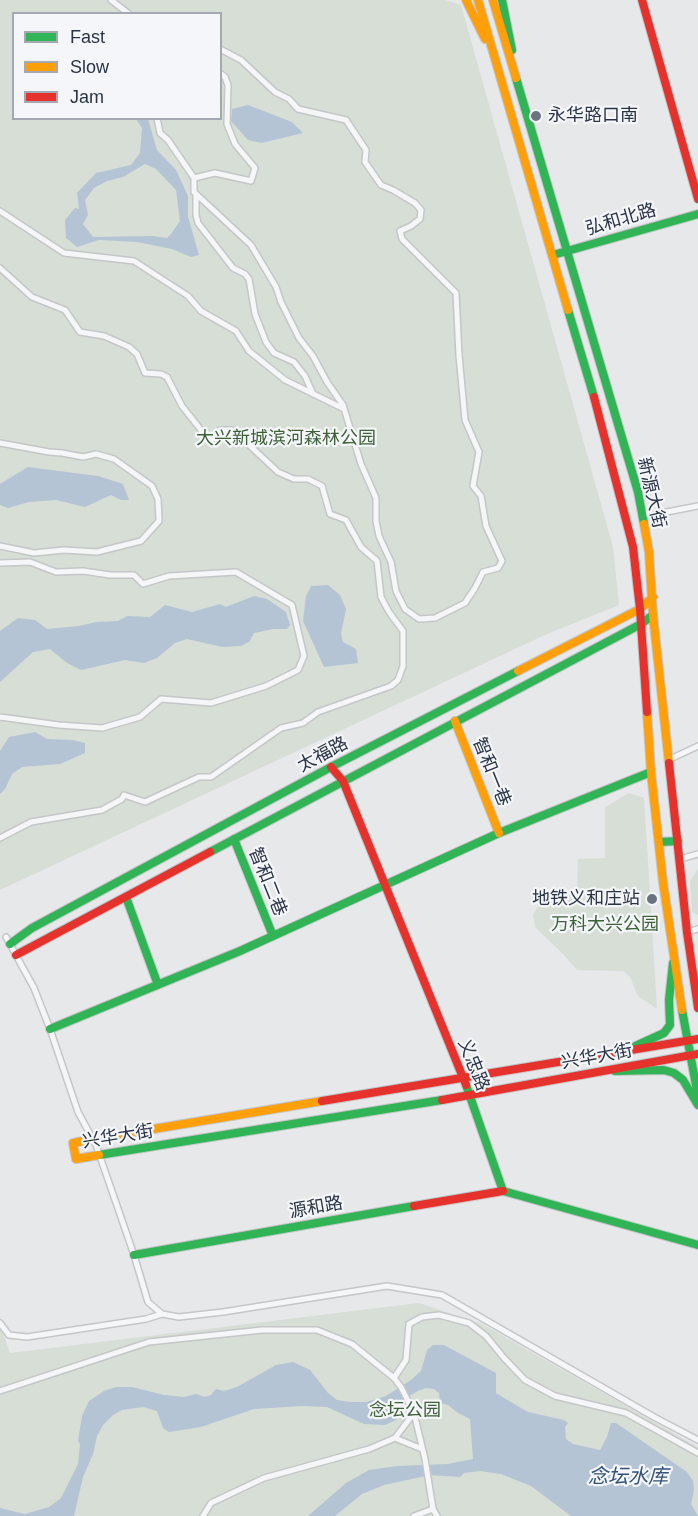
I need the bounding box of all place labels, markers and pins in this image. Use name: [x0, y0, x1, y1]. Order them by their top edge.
place label: 永华路口南: [548, 105, 638, 127]
marker: 永华路口南: [529, 109, 543, 123]
place label: 地铁义和庄站: [532, 888, 640, 910]
marker: 地铁义和庄站: [645, 892, 659, 906]

